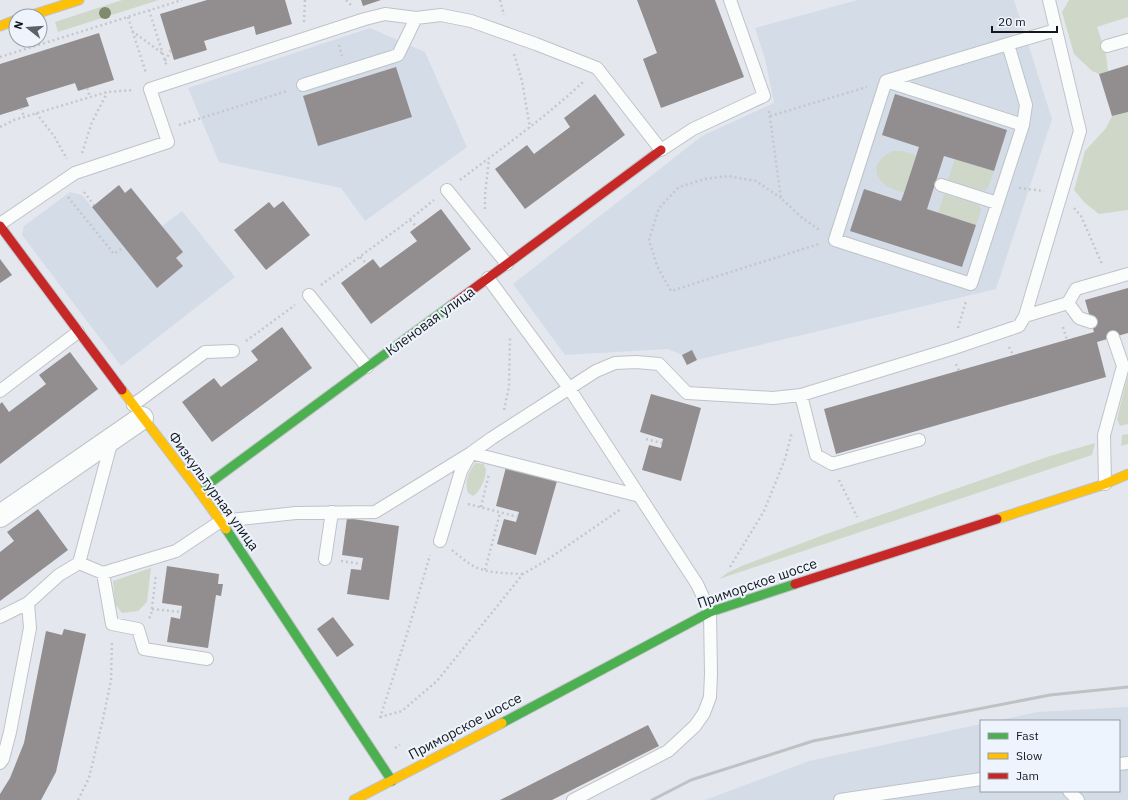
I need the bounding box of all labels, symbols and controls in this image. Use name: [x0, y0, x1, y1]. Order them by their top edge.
north arrow: [8, 8, 48, 48]
scale bar: [992, 8, 1057, 34]
text: 20 m: [998, 14, 1026, 29]
text: N: [11, 19, 26, 31]
street label: Кленовая улица: [382, 282, 479, 359]
street label: Физкультурная улица: [165, 428, 264, 555]
street label: Приморское шоссе: [695, 554, 820, 612]
street label: Приморское шоссе: [405, 688, 525, 763]
legend: [980, 720, 1120, 792]
text: Fast: [1016, 728, 1039, 743]
text: Slow: [1016, 748, 1042, 763]
text: Jam: [1016, 768, 1039, 783]

